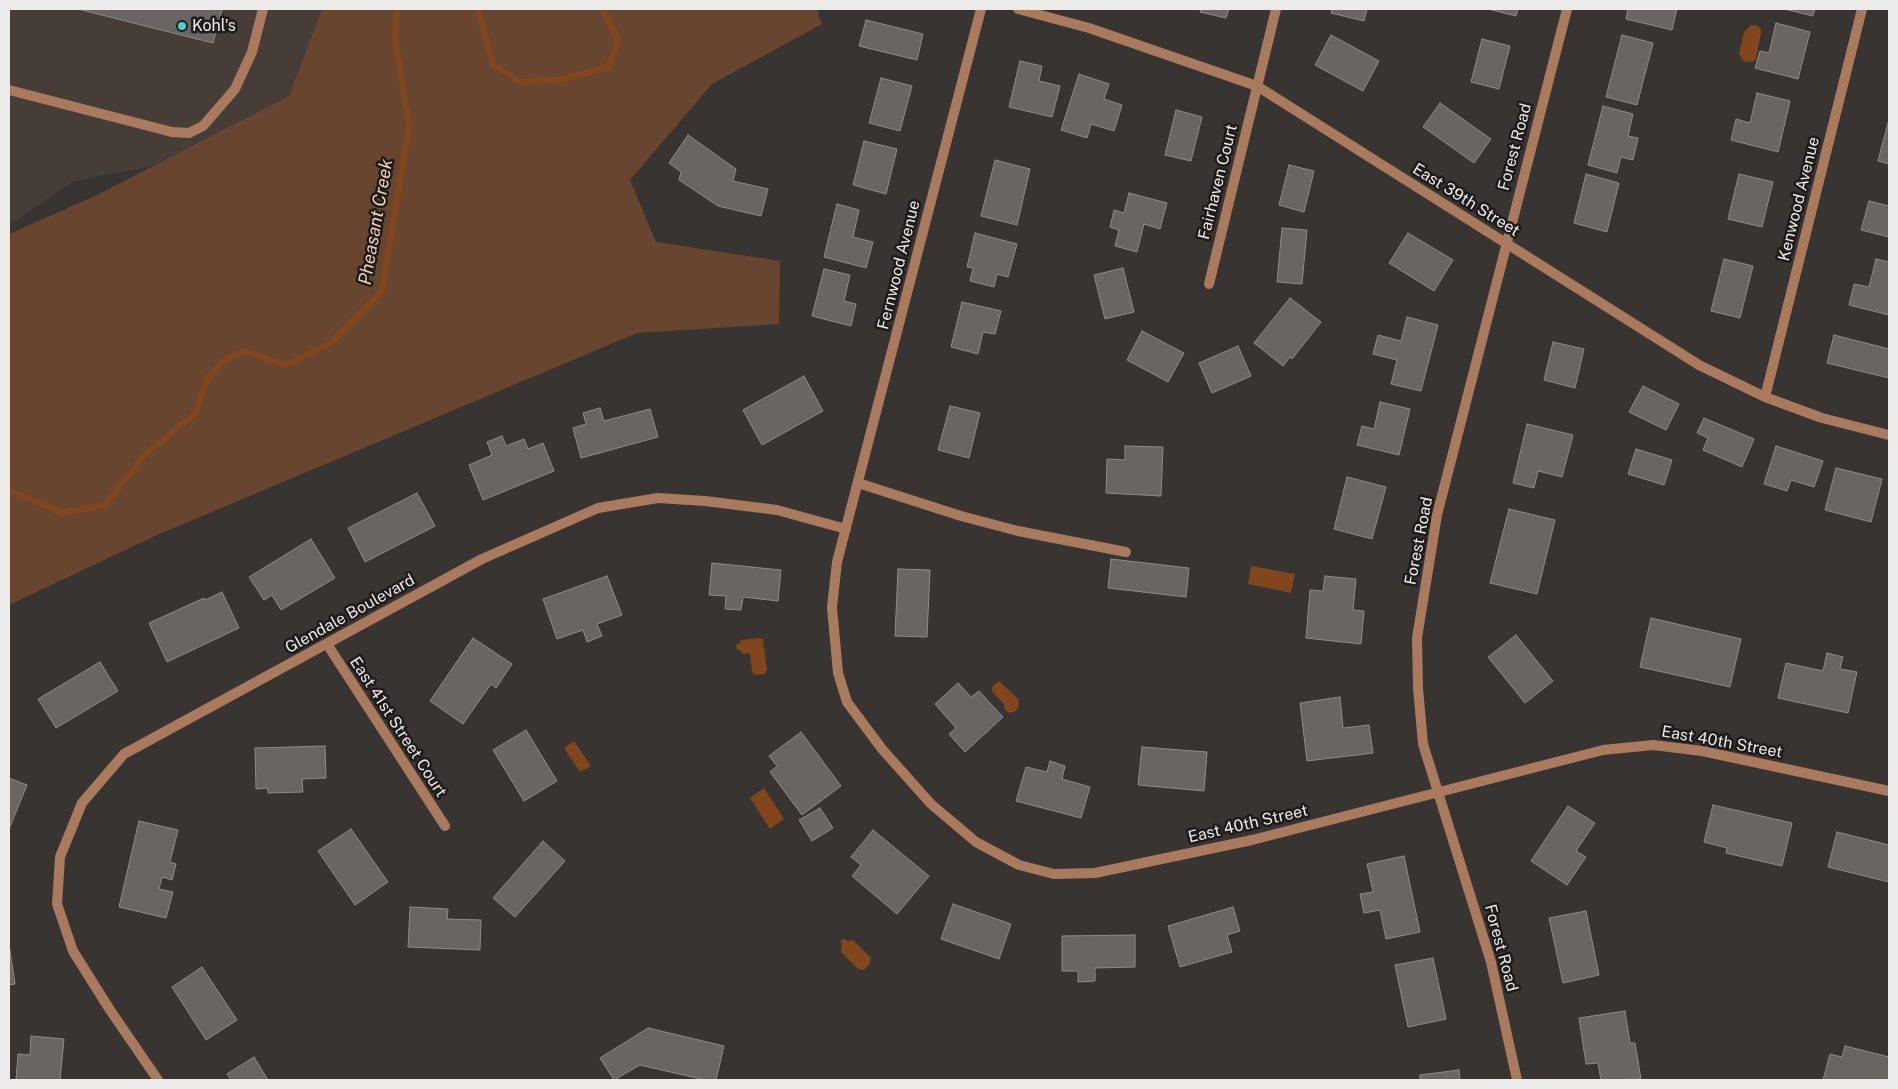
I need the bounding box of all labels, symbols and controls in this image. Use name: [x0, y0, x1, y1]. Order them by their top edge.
place label: Kohl's: [192, 16, 236, 36]
marker: Kohl's: [176, 20, 188, 32]
street label: Forest Road: [1494, 101, 1536, 193]
street label: Fairhaven Court: [1194, 122, 1242, 242]
street label: Kenwood Avenue: [1774, 135, 1824, 263]
water label: Pheasant Creek: [354, 157, 398, 287]
street label: East 39th Street: [1409, 159, 1523, 241]
street label: Fernwood Avenue: [874, 198, 924, 332]
street label: Forest Road: [1401, 495, 1437, 587]
street label: Glendale Boulevard: [282, 570, 418, 658]
street label: East 41st Street Court: [345, 653, 451, 801]
street label: East 40th Street: [1660, 722, 1784, 762]
street label: East 40th Street: [1186, 801, 1310, 847]
street label: Forest Road: [1480, 902, 1522, 994]

